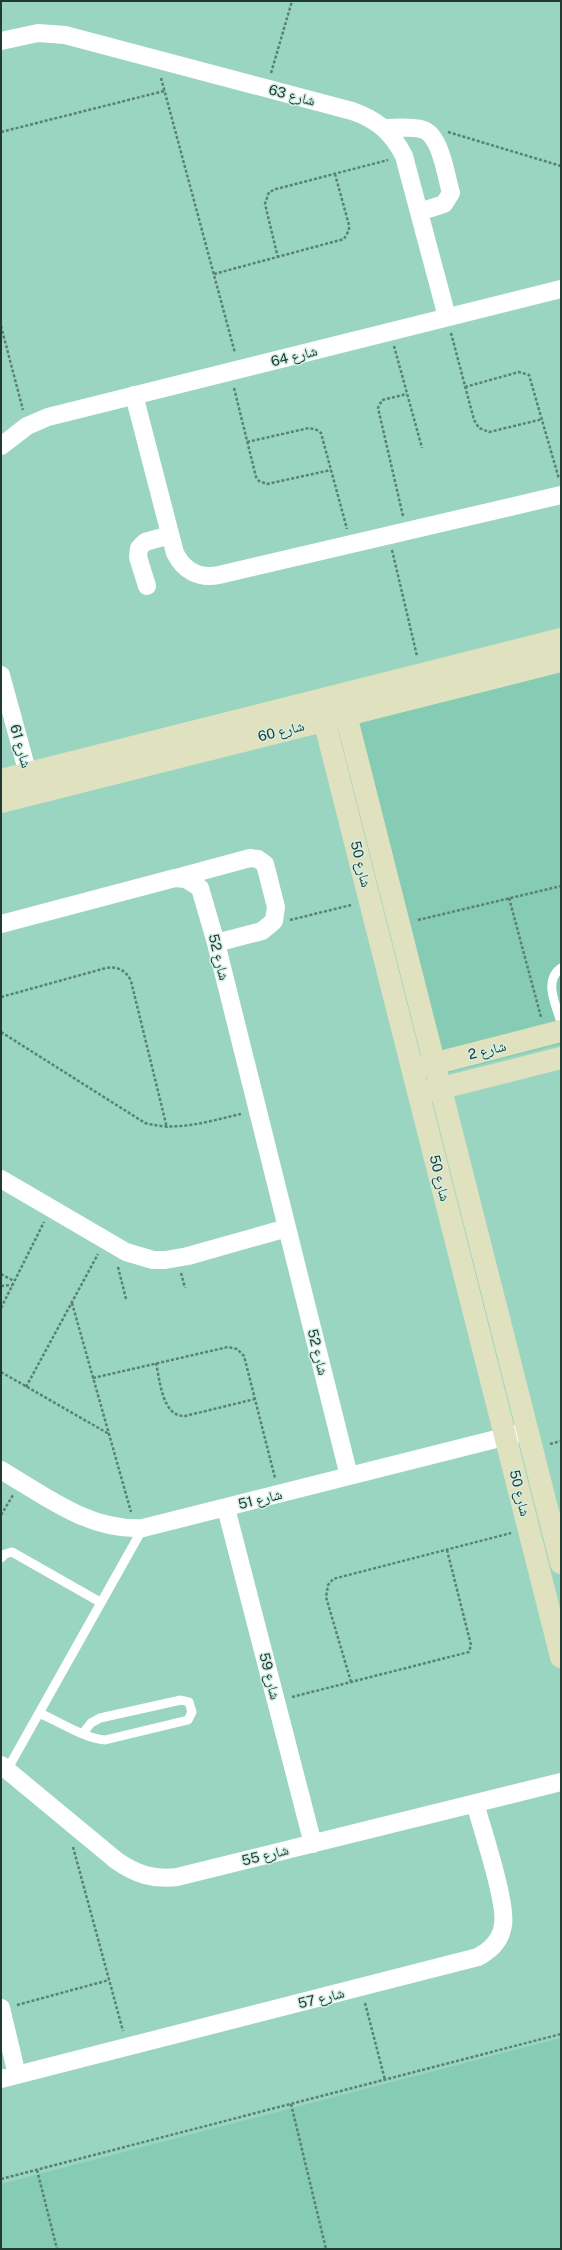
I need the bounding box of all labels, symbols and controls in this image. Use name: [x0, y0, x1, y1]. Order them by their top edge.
street label: شارع 63: [266, 81, 317, 111]
street label: شارع 64: [269, 342, 319, 371]
street label: شارع 60: [256, 718, 306, 746]
street label: شارع 61: [5, 722, 35, 770]
street label: شارع 50: [346, 839, 375, 890]
street label: شارع 52: [204, 932, 232, 982]
street label: شارع 2: [466, 1038, 508, 1064]
street label: شارع 50: [425, 1153, 454, 1204]
street label: شارع 52: [303, 1327, 331, 1377]
street label: شارع 50: [505, 1468, 534, 1519]
street label: شارع 51: [236, 1486, 284, 1514]
street label: شارع 59: [255, 1651, 284, 1702]
street label: شارع 55: [240, 1841, 291, 1871]
street label: شارع 57: [296, 1985, 346, 2013]

